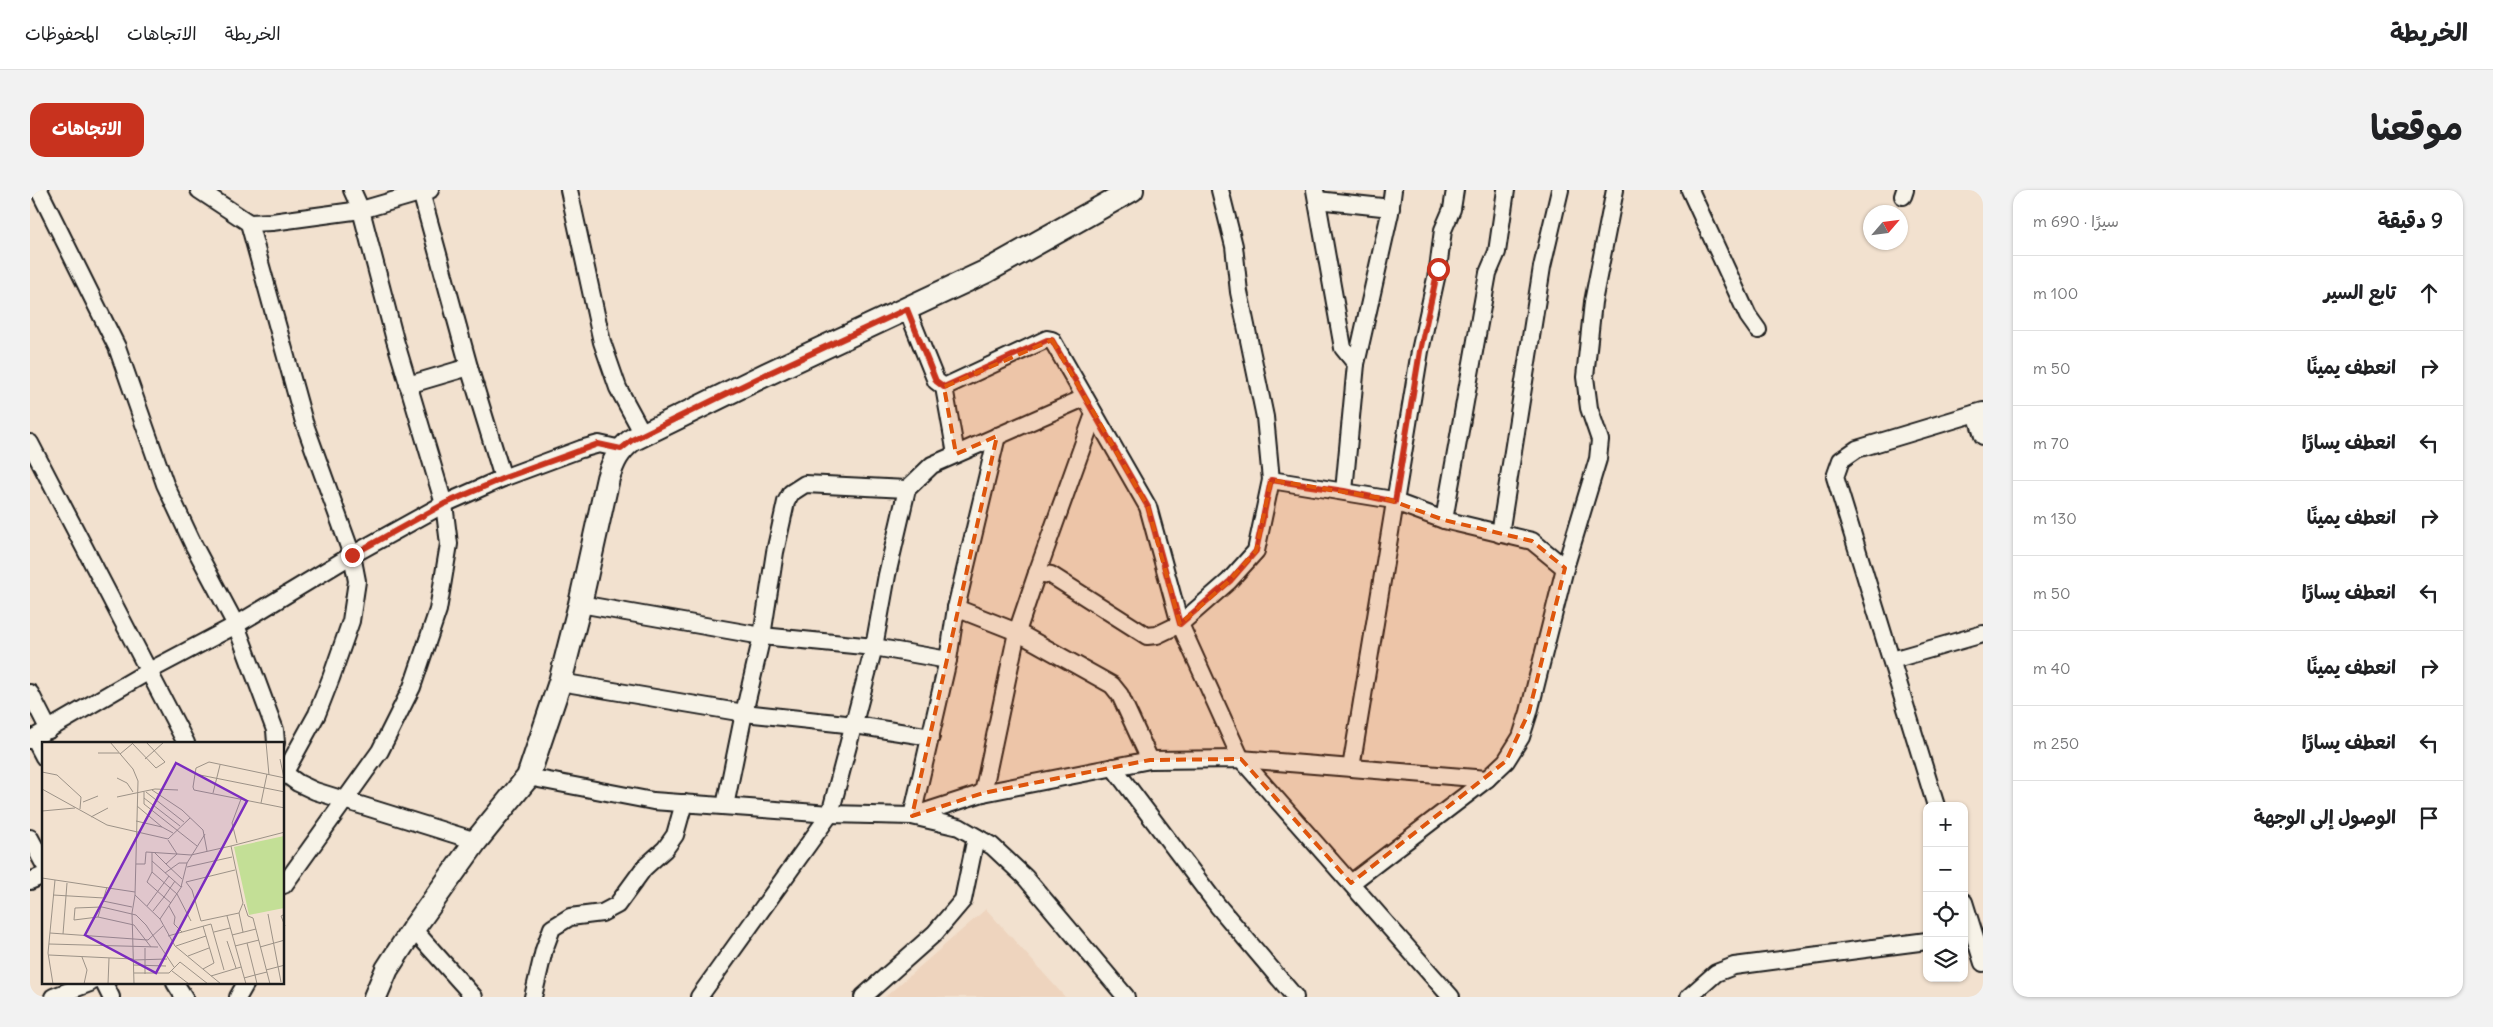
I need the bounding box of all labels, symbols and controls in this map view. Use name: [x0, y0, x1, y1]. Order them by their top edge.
text: الخريطة: [2390, 17, 2468, 47]
text: المحفوظات: [25, 22, 99, 45]
text: الاتجاهات: [127, 22, 197, 45]
text: الخريطة: [225, 22, 281, 45]
button: الاتجاهات: [30, 103, 144, 157]
text: موقعنا: [2370, 105, 2463, 149]
north arrow: [1863, 205, 1908, 250]
text: 9 دقيقة: [2377, 207, 2443, 234]
text: سيرًا · 690 m: [2033, 211, 2119, 231]
route start: [1427, 258, 1450, 281]
icon: ahead: [2415, 279, 2443, 307]
text: تابع السير: [2324, 280, 2396, 304]
text: 100 m: [2033, 283, 2078, 303]
icon: right: [2415, 354, 2443, 382]
text: انعطف يمينًا: [2307, 355, 2396, 379]
text: 50 m: [2033, 358, 2071, 378]
icon: left: [2415, 429, 2443, 457]
text: انعطف يسارًا: [2302, 430, 2396, 454]
text: 70 m: [2033, 433, 2069, 453]
icon: right: [2415, 504, 2443, 532]
text: انعطف يمينًا: [2307, 505, 2396, 529]
text: 130 m: [2033, 508, 2077, 528]
route end: [341, 544, 364, 567]
icon: left: [2415, 579, 2443, 607]
text: انعطف يسارًا: [2302, 580, 2396, 604]
text: 50 m: [2033, 583, 2071, 603]
icon: right: [2415, 654, 2443, 682]
text: انعطف يمينًا: [2307, 655, 2396, 679]
text: 40 m: [2033, 658, 2071, 678]
icon: left: [2415, 729, 2443, 757]
text: انعطف يسارًا: [2302, 730, 2396, 754]
text: 250 m: [2033, 733, 2079, 753]
inset map: [42, 742, 285, 984]
map controls: [1923, 802, 1968, 982]
button: +: [1923, 802, 1968, 847]
icon: arrive: [2415, 804, 2443, 832]
text: الوصول إلى الوجهة: [2253, 805, 2396, 829]
button: −: [1923, 847, 1968, 892]
button: locate: [1923, 892, 1968, 937]
button: layers: [1923, 937, 1968, 982]

